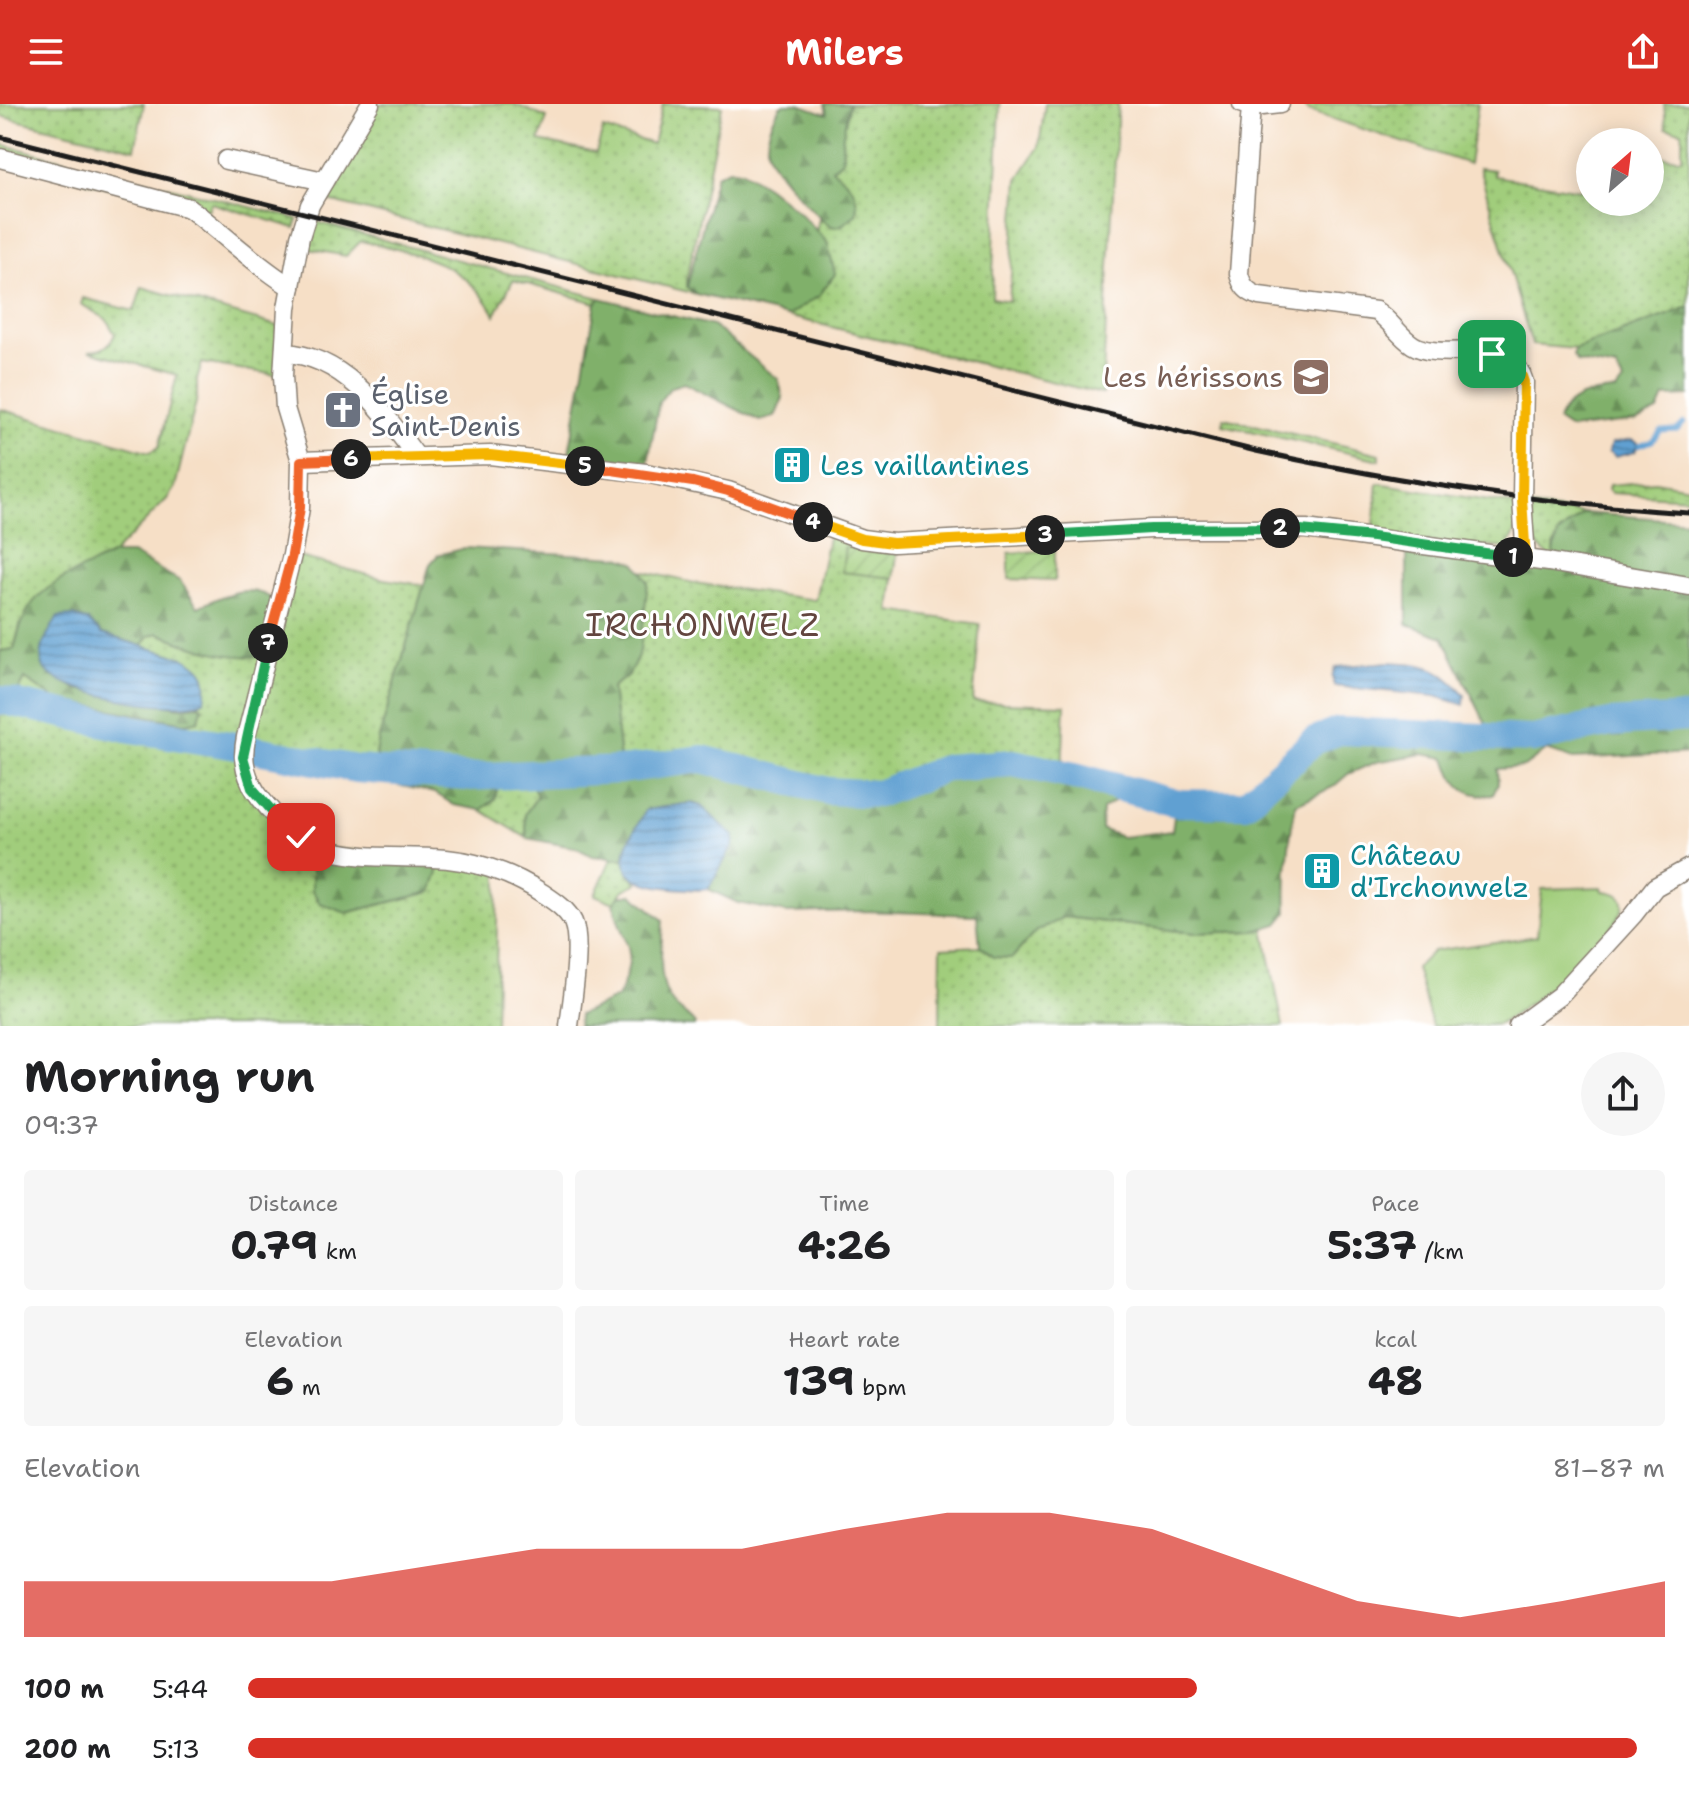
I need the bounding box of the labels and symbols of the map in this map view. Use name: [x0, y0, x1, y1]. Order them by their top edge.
north arrow: [1576, 128, 1664, 216]
pin: [1458, 320, 1526, 388]
school or university icon: Les hérissons: [1290, 356, 1332, 398]
place label: Les hérissons: [1103, 358, 1283, 396]
place label: Église Saint-Denis: [371, 375, 521, 445]
church icon: Église Saint-Denis: [322, 389, 364, 431]
pin: 6: [331, 439, 371, 479]
building icon: Les vaillantines: [771, 444, 813, 486]
pin: 5: [565, 446, 605, 486]
place label: Les vaillantines: [820, 446, 1030, 484]
pin: 4: [793, 502, 833, 542]
pin: 2: [1260, 508, 1300, 548]
pin: 3: [1025, 515, 1065, 555]
pin: 1: [1493, 537, 1533, 577]
district label: IRCHONWELZ: [585, 603, 821, 646]
pin: 7: [248, 623, 288, 663]
pin: [267, 803, 335, 871]
place label: Château d'Irchonwelz: [1350, 836, 1529, 906]
building icon: Château d'Irchonwelz: [1301, 850, 1343, 892]

